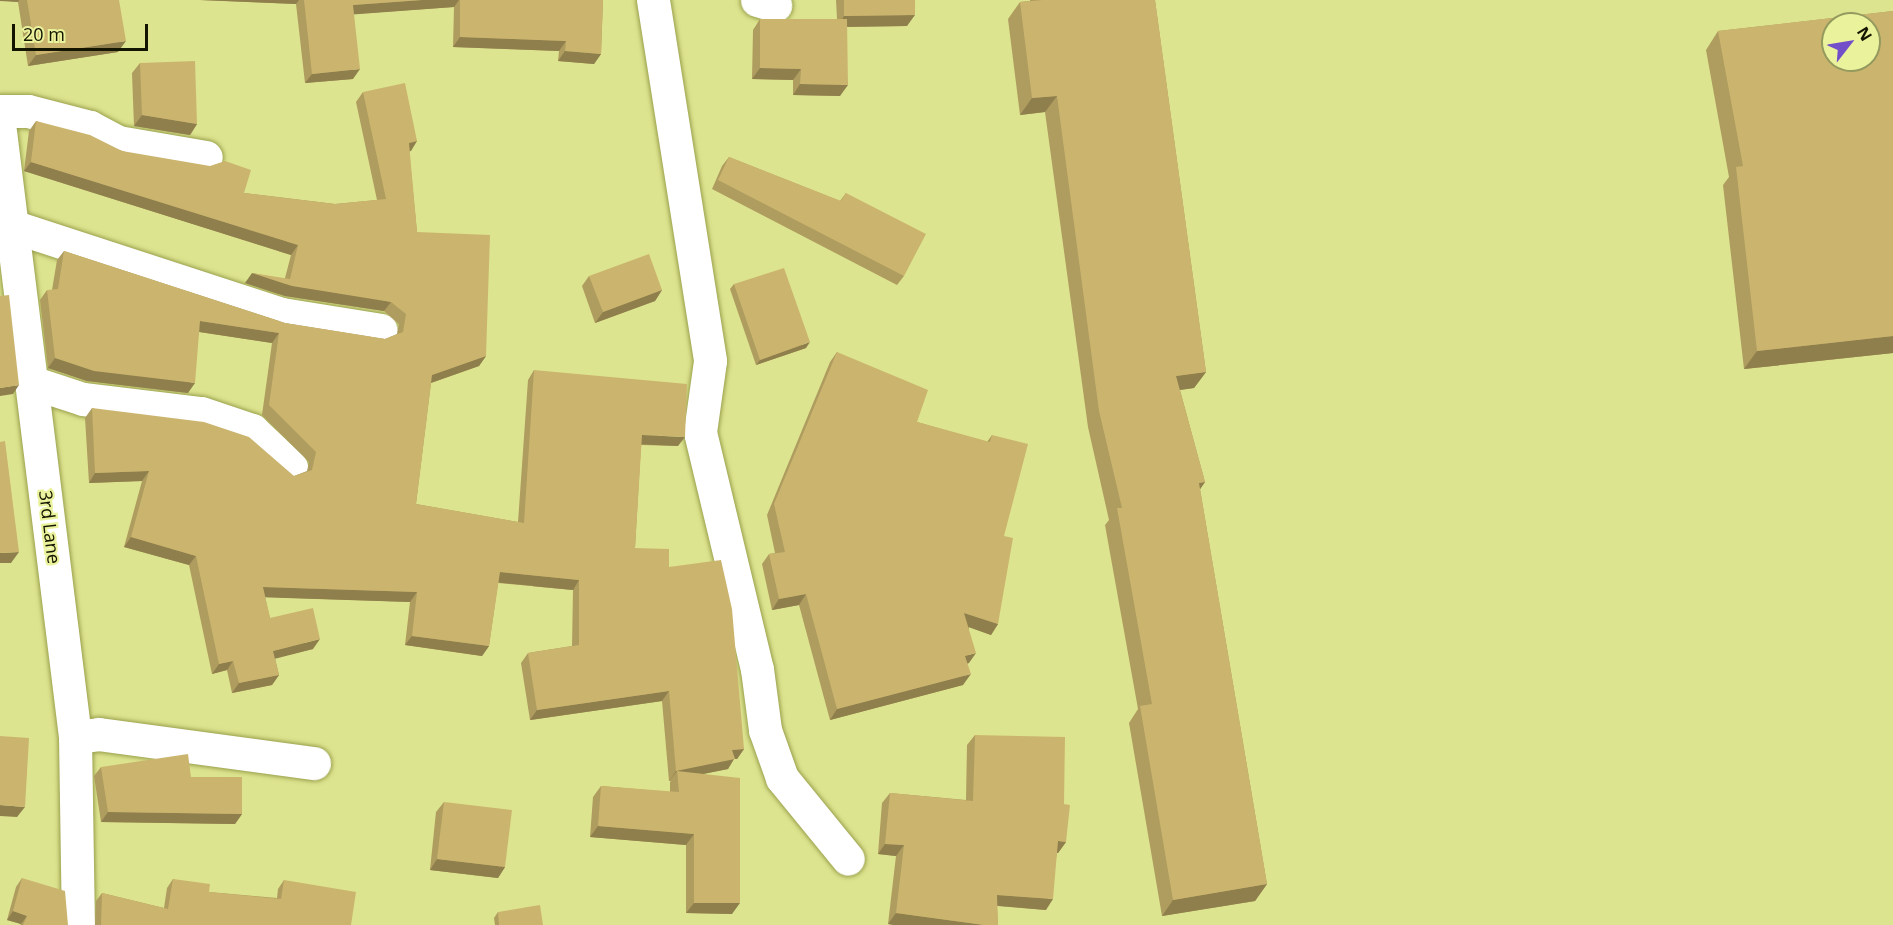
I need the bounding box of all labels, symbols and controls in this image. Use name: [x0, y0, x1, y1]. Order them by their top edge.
scale bar: [15, 12, 152, 50]
north arrow: [1821, 12, 1881, 72]
text: 20 m: [23, 22, 65, 46]
text: N: [1852, 23, 1877, 45]
street label: 3rd Lane: [35, 489, 65, 565]

